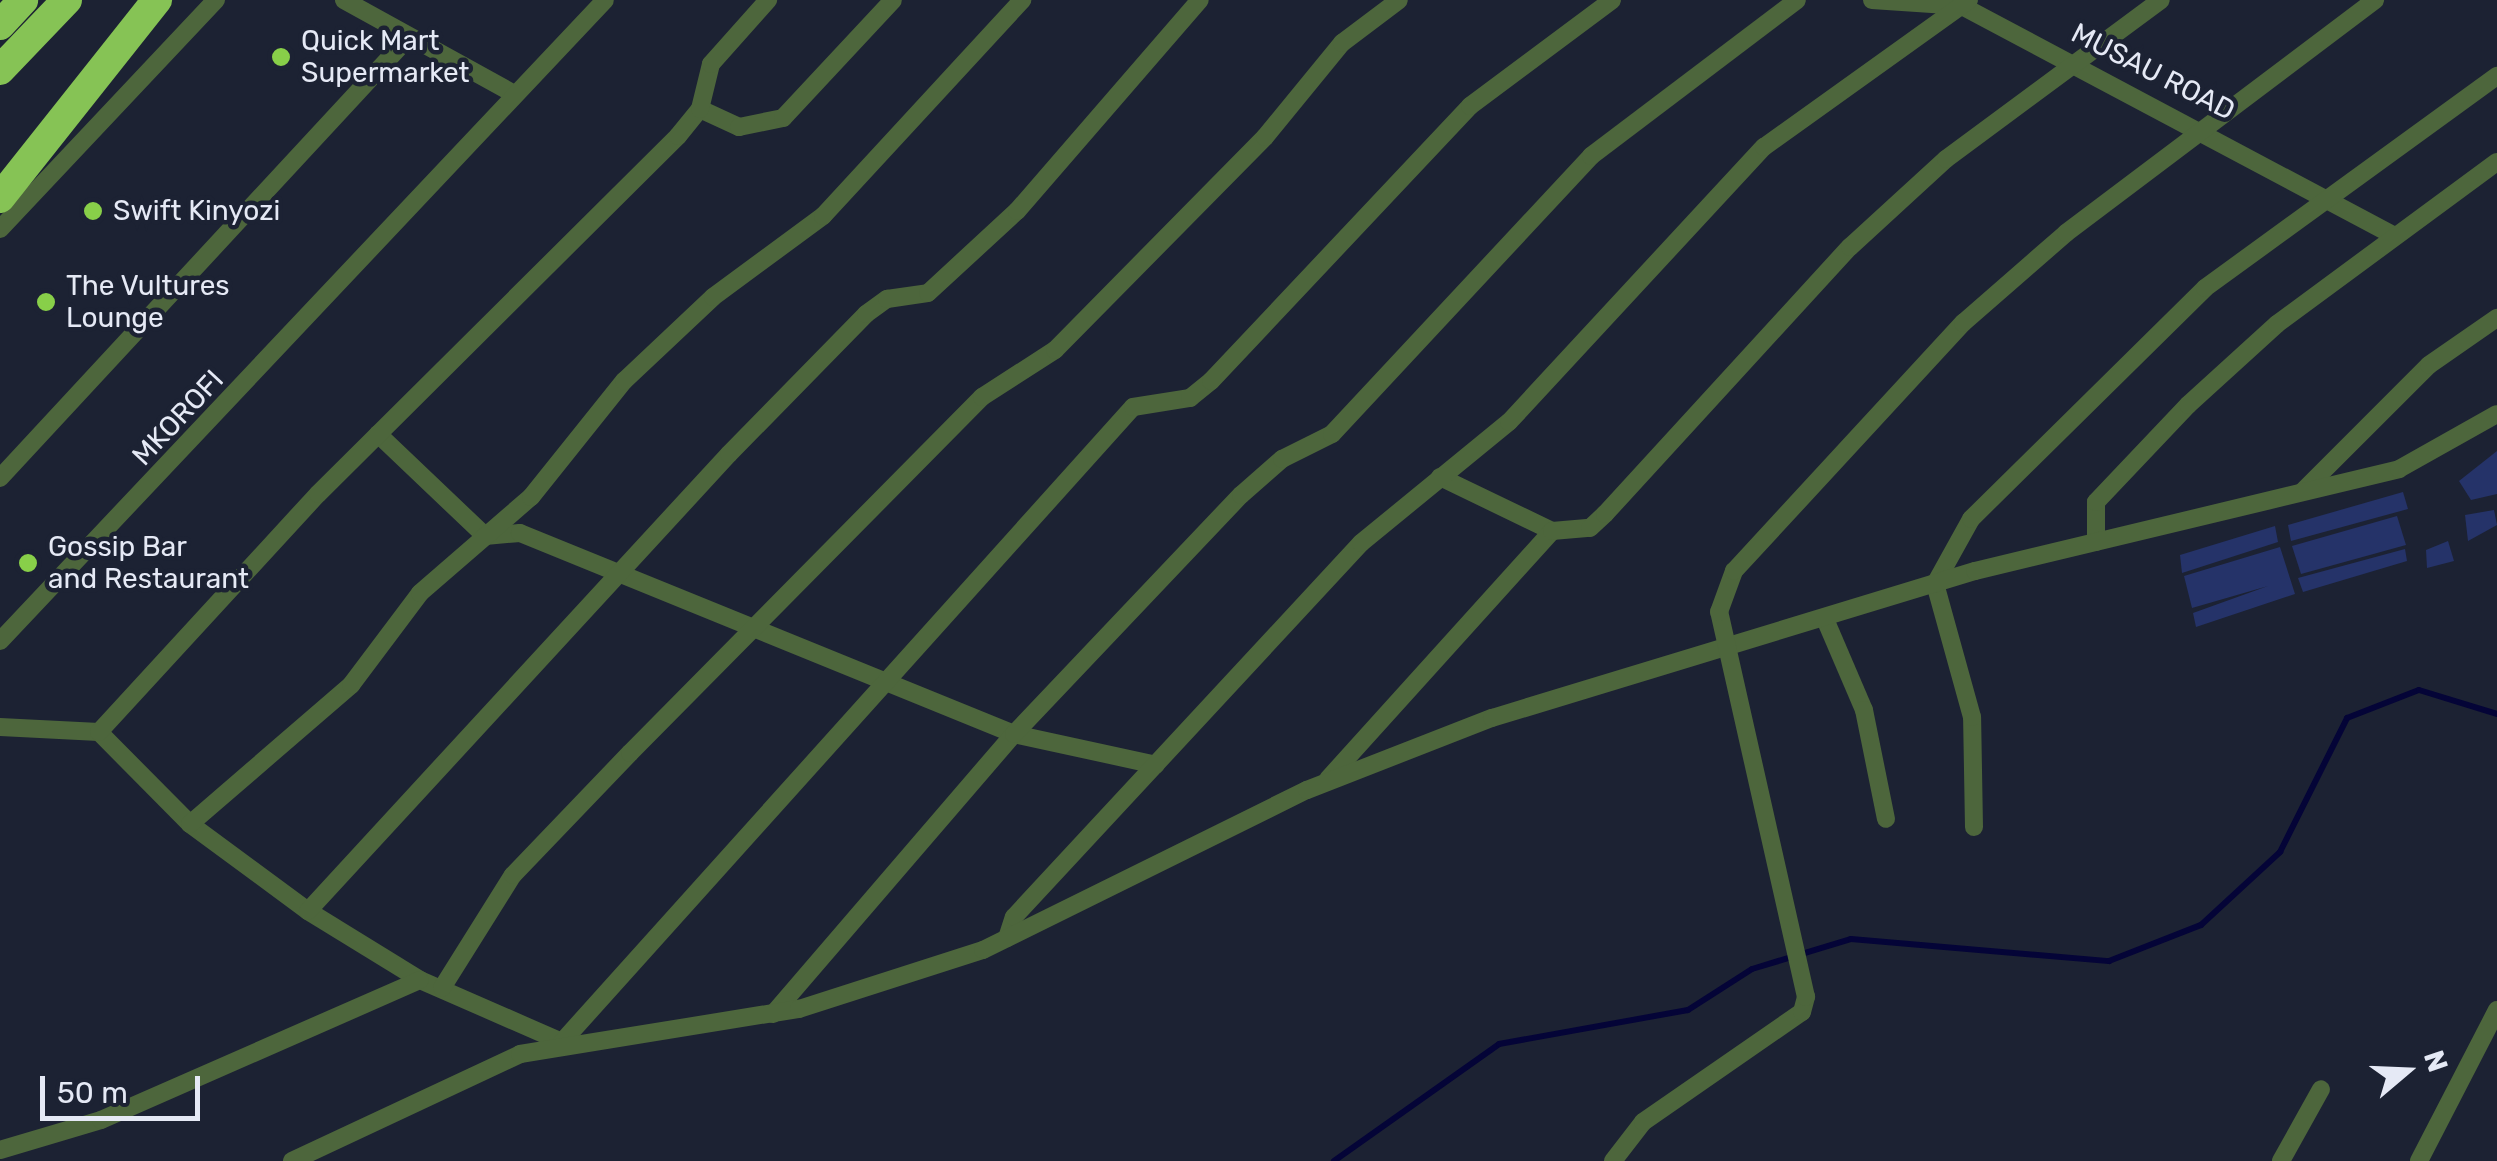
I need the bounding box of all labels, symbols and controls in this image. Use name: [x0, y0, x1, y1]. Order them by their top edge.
street label: MUSAU ROAD: [2066, 16, 2240, 128]
place label: Quick Mart Supermarket: [301, 24, 470, 90]
marker: Quick Mart Supermarket: [270, 46, 292, 68]
place label: Swift Kinyozi: [113, 194, 280, 228]
marker: Swift Kinyozi: [82, 200, 104, 222]
place label: The Vultures Lounge: [66, 269, 230, 335]
marker: The Vultures Lounge: [35, 291, 57, 313]
street label: MKOROFI: [125, 363, 231, 473]
place label: Gossip Bar and Restaurant: [48, 530, 249, 596]
marker: Gossip Bar and Restaurant: [17, 552, 39, 574]
north arrow: [2357, 1021, 2457, 1121]
text: N: [2417, 1046, 2455, 1076]
scale bar: [45, 1056, 205, 1118]
text: 50 m: [57, 1075, 128, 1111]

